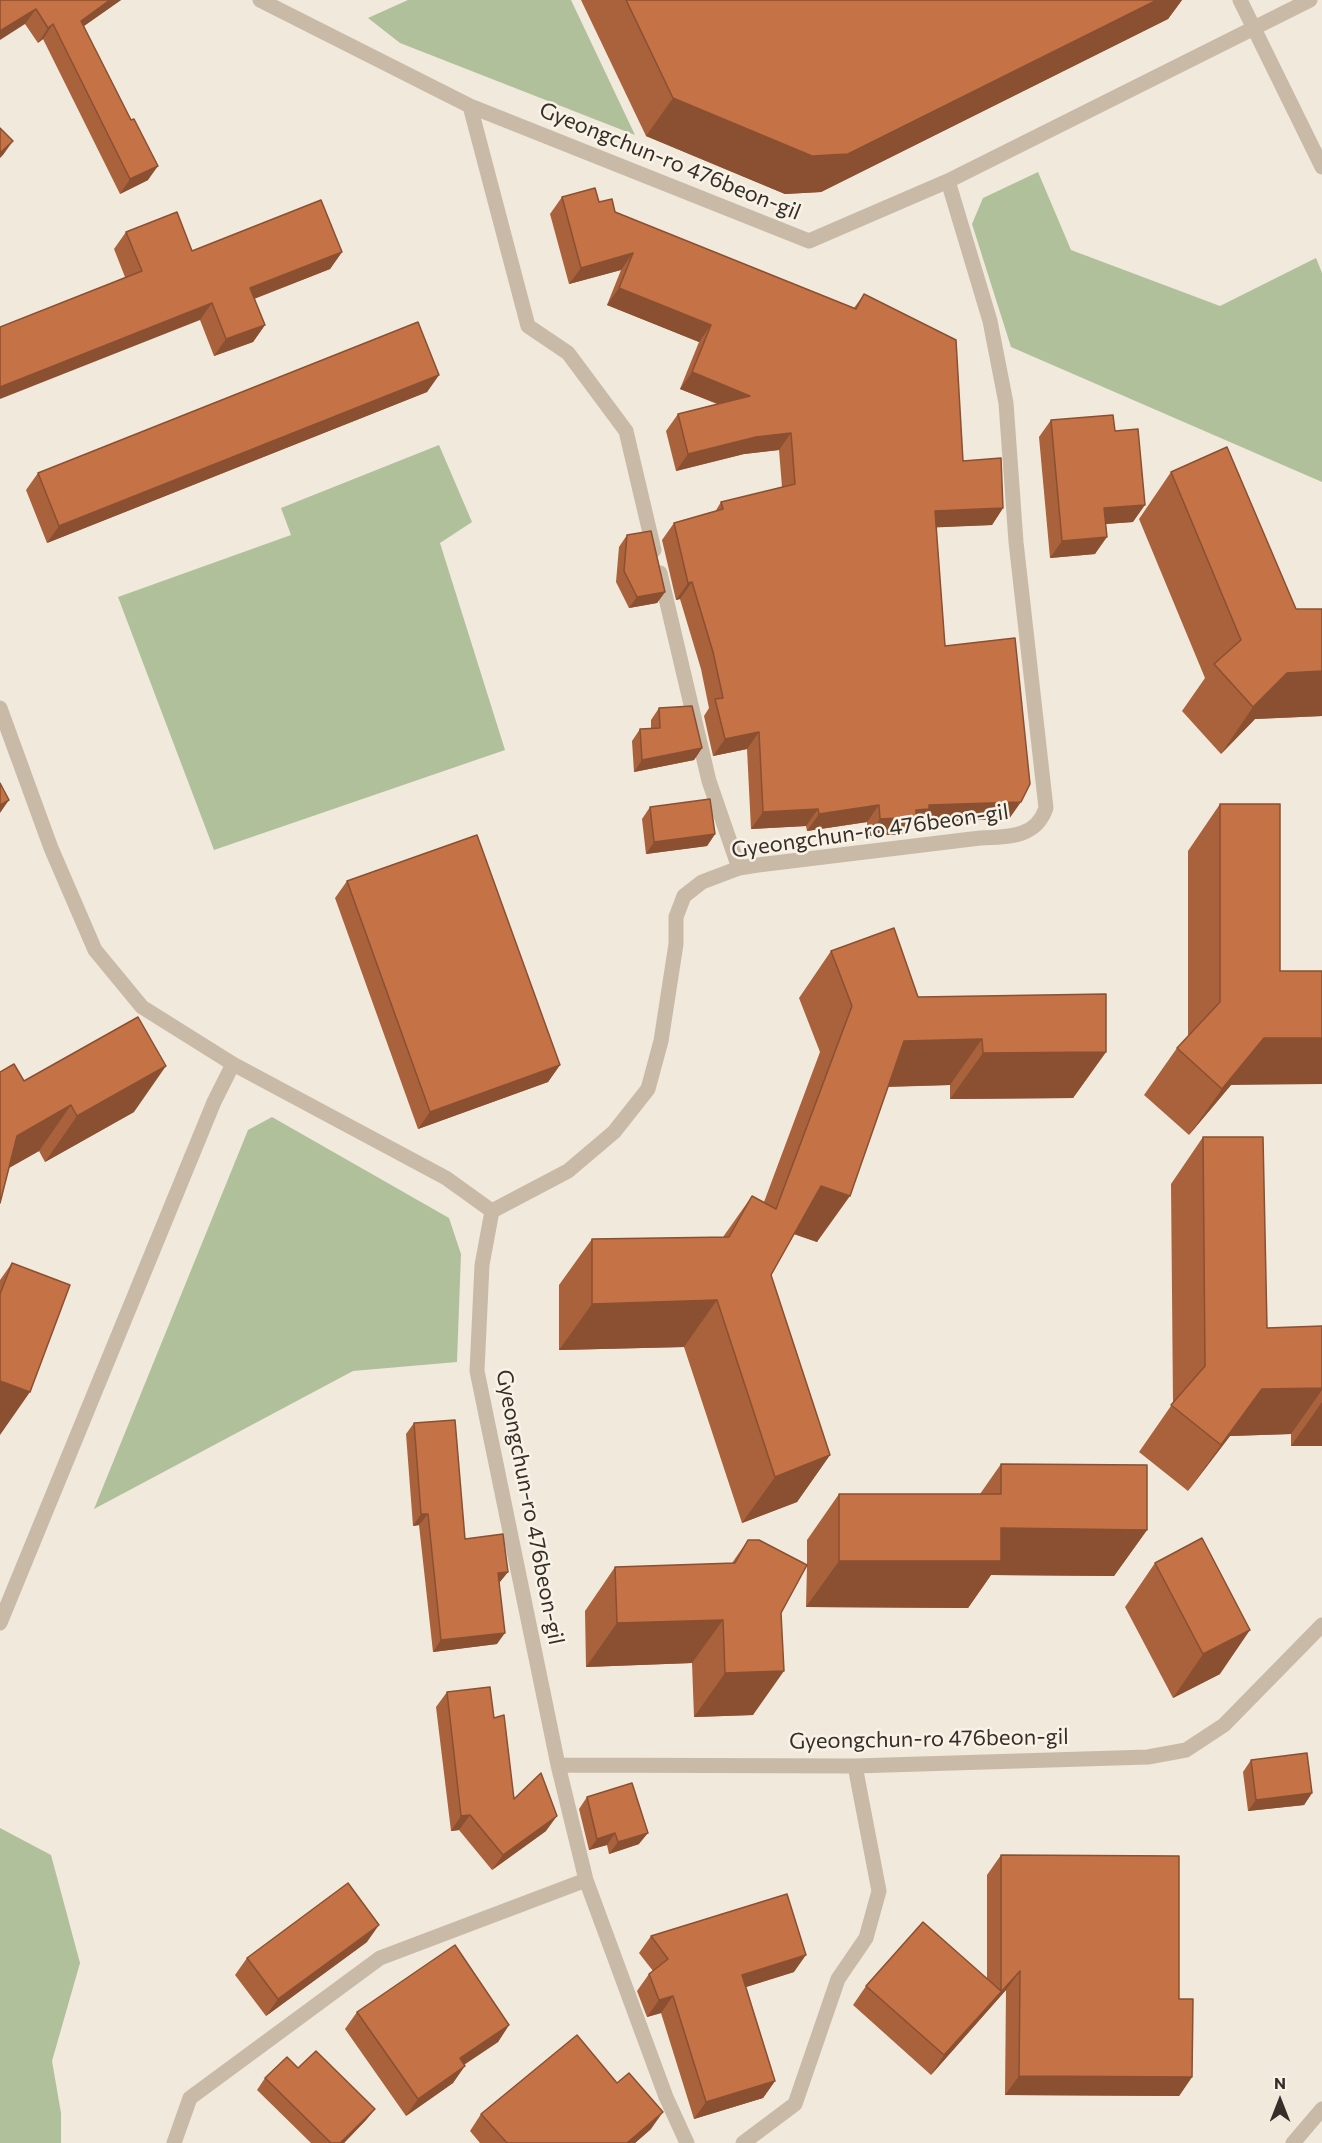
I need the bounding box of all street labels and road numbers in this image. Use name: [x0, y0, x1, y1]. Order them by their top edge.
street label: Gyeongchun-ro 476beon-gil: [535, 96, 805, 226]
street label: Gyeongchun-ro 476beon-gil: [730, 798, 1010, 864]
street label: Gyeongchun-ro 476beon-gil: [490, 1367, 570, 1647]
street label: Gyeongchun-ro 476beon-gil: [789, 1723, 1069, 1755]

